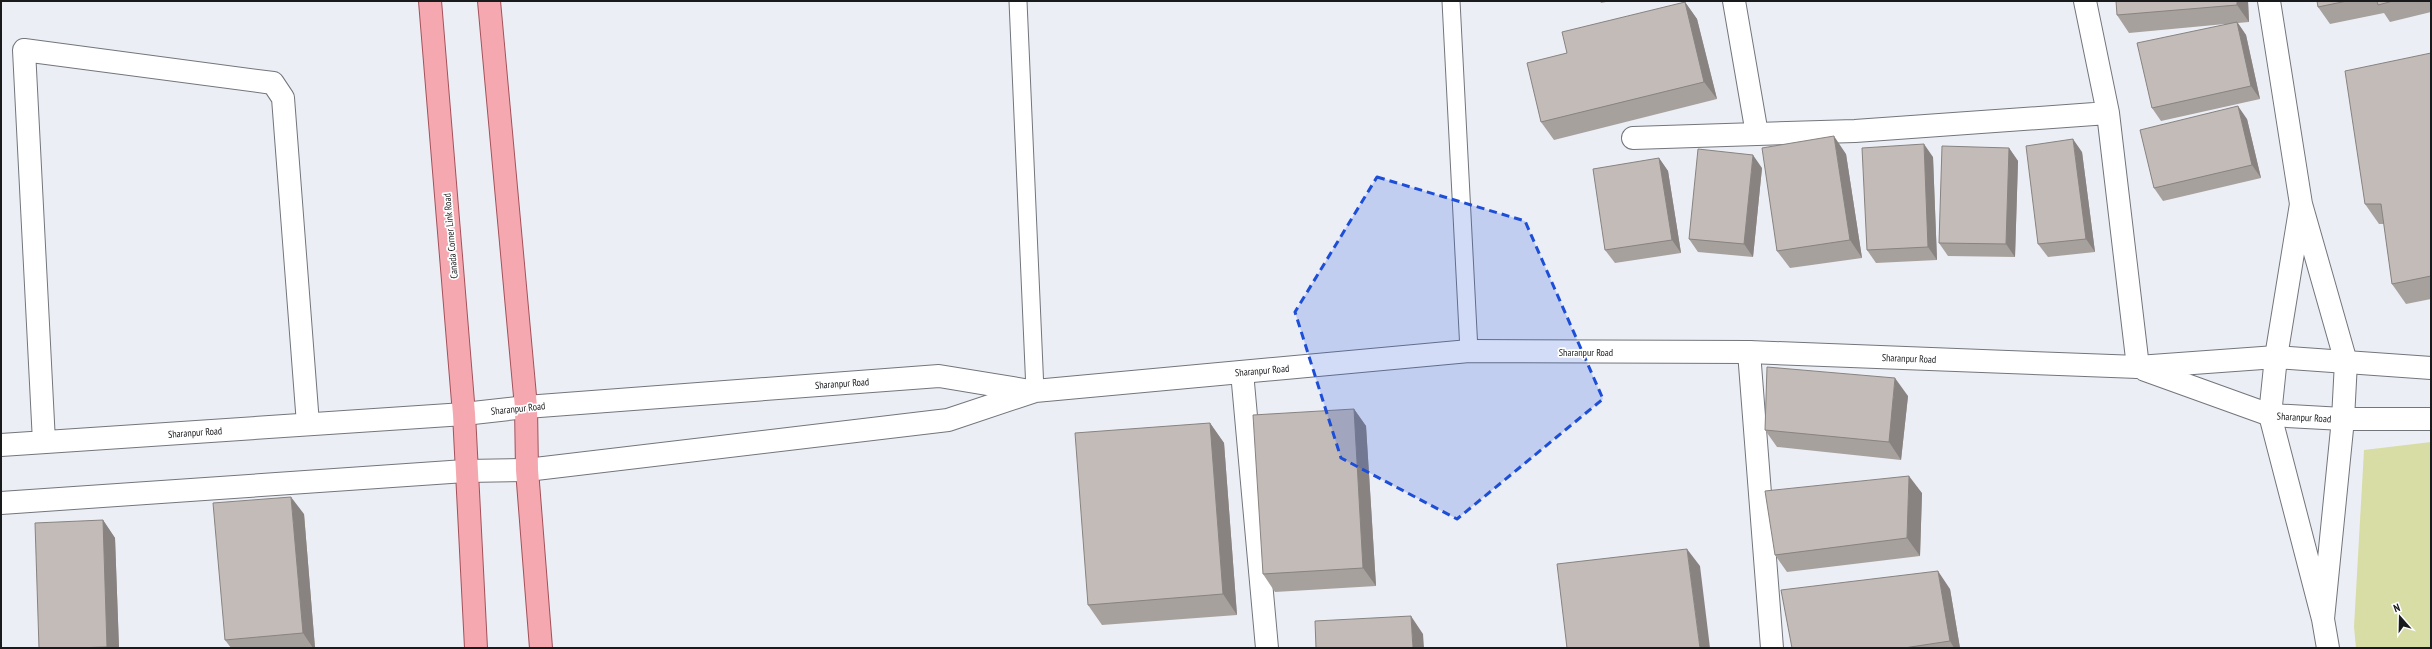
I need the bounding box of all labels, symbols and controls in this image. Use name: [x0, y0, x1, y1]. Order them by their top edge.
street label: Canada Corner Link Road: [440, 193, 461, 279]
street label: Sharanpur Road: [1559, 346, 1613, 359]
street label: Sharanpur Road: [1882, 351, 1936, 366]
street label: Sharanpur Road: [1234, 362, 1290, 379]
street label: Sharanpur Road: [814, 375, 870, 392]
street label: Sharanpur Road: [490, 399, 546, 418]
street label: Sharanpur Road: [2276, 410, 2331, 425]
street label: Sharanpur Road: [167, 424, 223, 441]
north arrow: [2380, 597, 2420, 637]
text: N: [2391, 600, 2402, 615]

